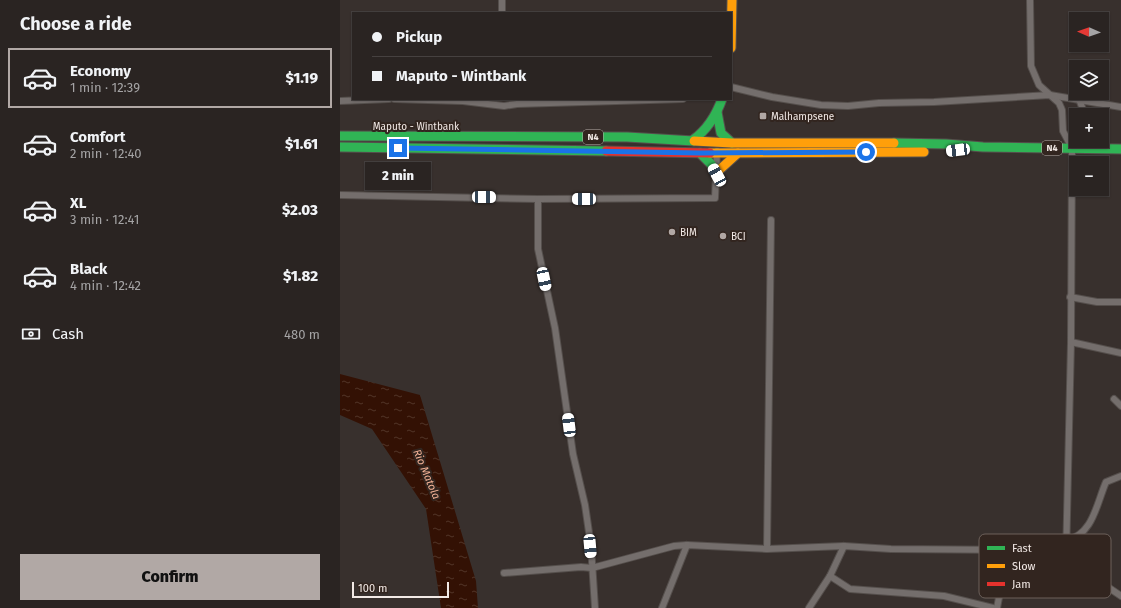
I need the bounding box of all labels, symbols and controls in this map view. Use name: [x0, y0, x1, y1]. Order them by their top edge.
north arrow: [1069, 12, 1109, 52]
map controls: [1069, 12, 1109, 196]
text: Choose a ride: [20, 13, 132, 35]
text: Pickup: [396, 28, 442, 46]
icon: car: [22, 60, 58, 96]
button: layers: [1069, 60, 1109, 100]
text: Economy: [70, 62, 131, 80]
text: Maputo - Wintbank: [396, 67, 526, 85]
text: $1.19: [285, 69, 318, 87]
text: 1 min · 12:39: [70, 80, 140, 95]
button: +: [1069, 108, 1109, 148]
marker: Malhampsene: [758, 111, 768, 121]
place label: Malhampsene: [771, 111, 834, 123]
street label: Maputo - Wintbank: [373, 121, 460, 133]
icon: car: [22, 126, 58, 162]
text: Comfort: [70, 128, 126, 146]
road number: N4: [583, 130, 603, 144]
text: $1.61: [285, 135, 318, 153]
route end: [389, 139, 407, 157]
road number: N4: [1042, 141, 1062, 155]
route start: [857, 143, 875, 161]
car: [945, 143, 971, 157]
text: 2 min · 12:40: [70, 146, 142, 161]
button: −: [1069, 156, 1109, 196]
callout: 2 min: [365, 162, 431, 190]
car: [706, 162, 728, 188]
text: 2 min: [382, 168, 414, 183]
car: [472, 191, 496, 203]
icon: car: [22, 192, 58, 228]
car: [572, 193, 596, 205]
text: XL: [70, 194, 86, 212]
text: $2.03: [282, 201, 318, 219]
text: 3 min · 12:41: [70, 212, 139, 227]
marker: BIM: [667, 227, 677, 237]
place label: BIM: [680, 227, 697, 239]
marker: BCI: [718, 231, 728, 241]
place label: BCI: [731, 231, 746, 243]
icon: car: [22, 258, 58, 294]
text: Black: [70, 260, 107, 278]
car: [536, 266, 552, 292]
text: $1.82: [283, 267, 318, 285]
text: 4 min · 12:42: [70, 278, 141, 293]
icon: cash: [20, 323, 42, 345]
text: Cash: [52, 325, 84, 343]
text: 480 m: [284, 327, 320, 342]
car: [562, 412, 576, 438]
water label: Rio Matola: [410, 447, 443, 501]
car: [583, 534, 597, 558]
legend: [979, 534, 1111, 598]
text: Fast: [1012, 542, 1032, 555]
button: Confirm: [20, 554, 320, 600]
text: Slow: [1012, 560, 1036, 573]
text: Jam: [1012, 578, 1031, 591]
scale bar: [352, 580, 449, 599]
text: 100 m: [358, 582, 387, 595]

